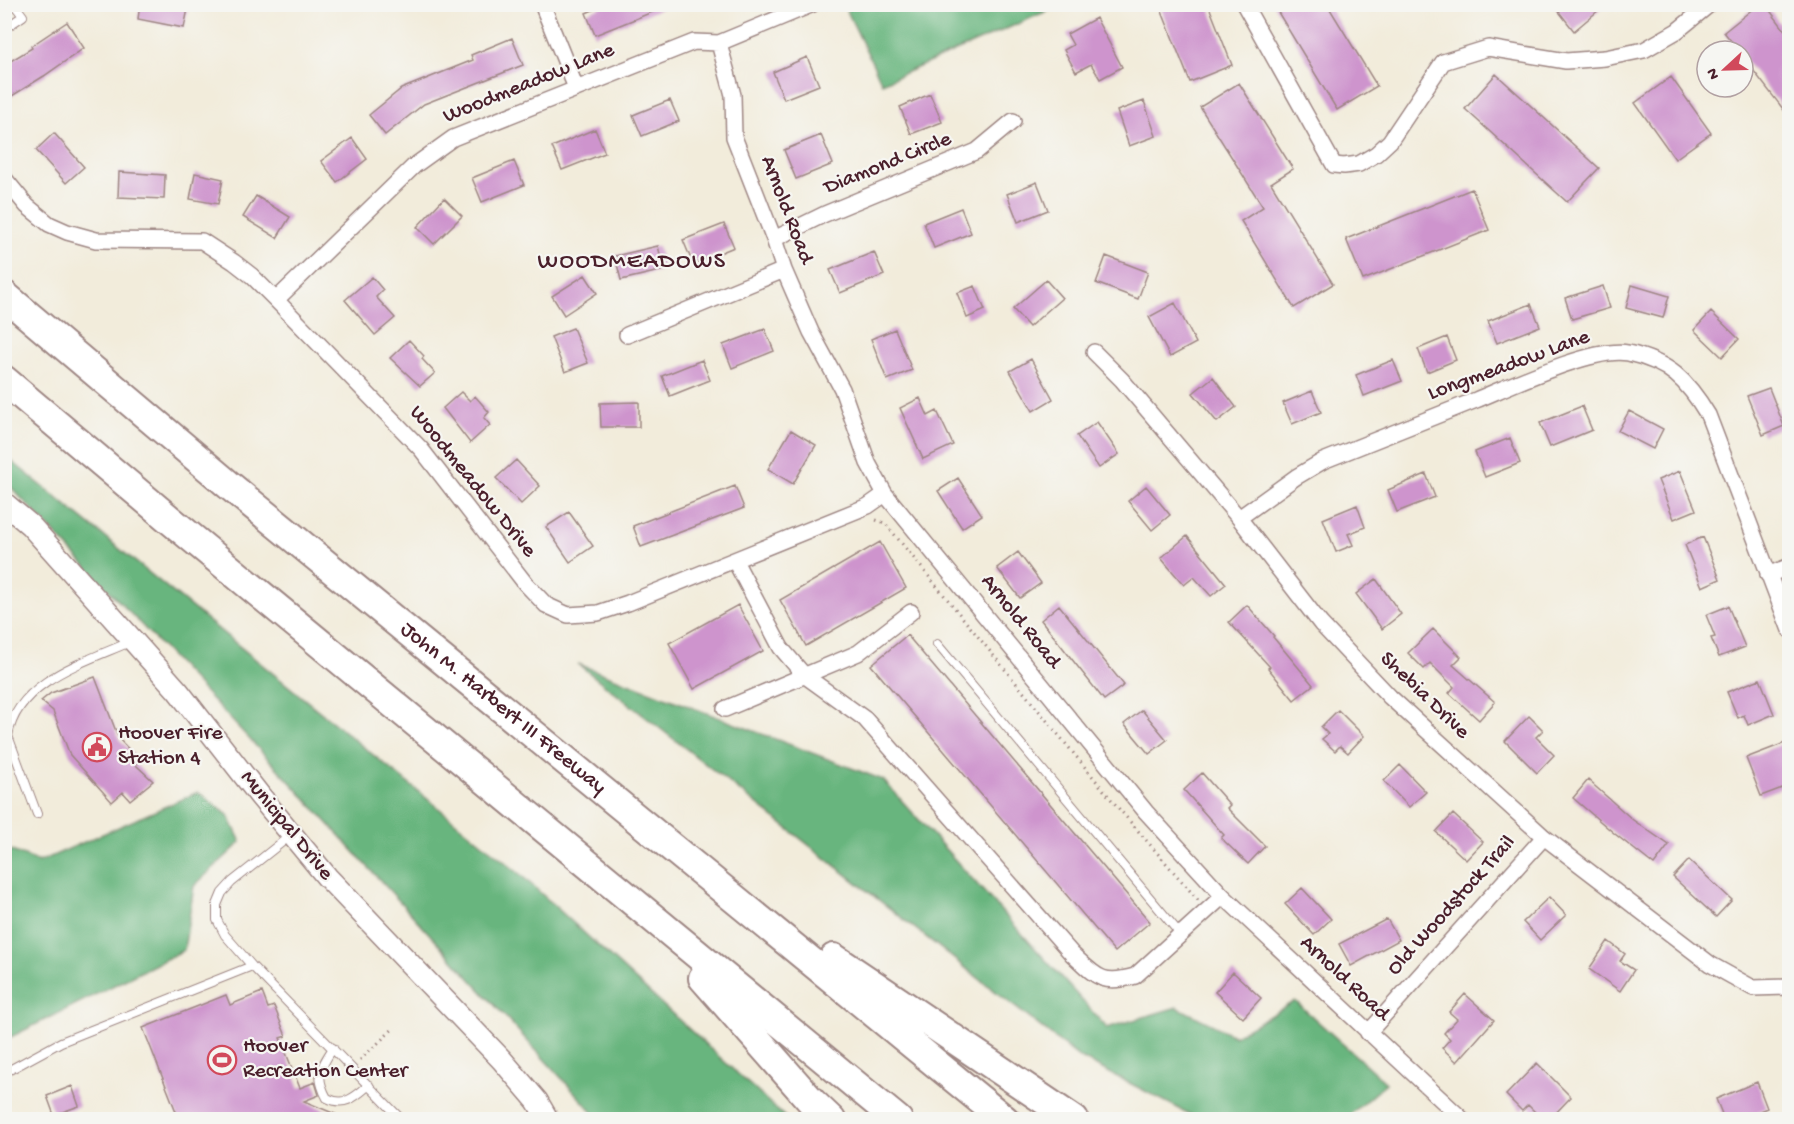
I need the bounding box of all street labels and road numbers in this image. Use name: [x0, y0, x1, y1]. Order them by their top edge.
street label: Woodmeadow Lane: [440, 38, 619, 130]
street label: Diamond Circle: [819, 126, 956, 202]
street label: Arnold Road: [754, 152, 819, 270]
street label: Longmeadow Lane: [1425, 324, 1594, 407]
street label: Woodmeadow Drive: [403, 401, 542, 564]
street label: Arnold Road: [974, 570, 1067, 676]
street label: John M. Harbert III Freeway: [394, 617, 611, 801]
street label: Shebia Drive: [1374, 647, 1475, 746]
street label: Municipal Drive: [234, 766, 339, 887]
street label: Old Woodstock Trail: [1382, 830, 1522, 981]
street label: Arnold Road: [1294, 931, 1396, 1029]

